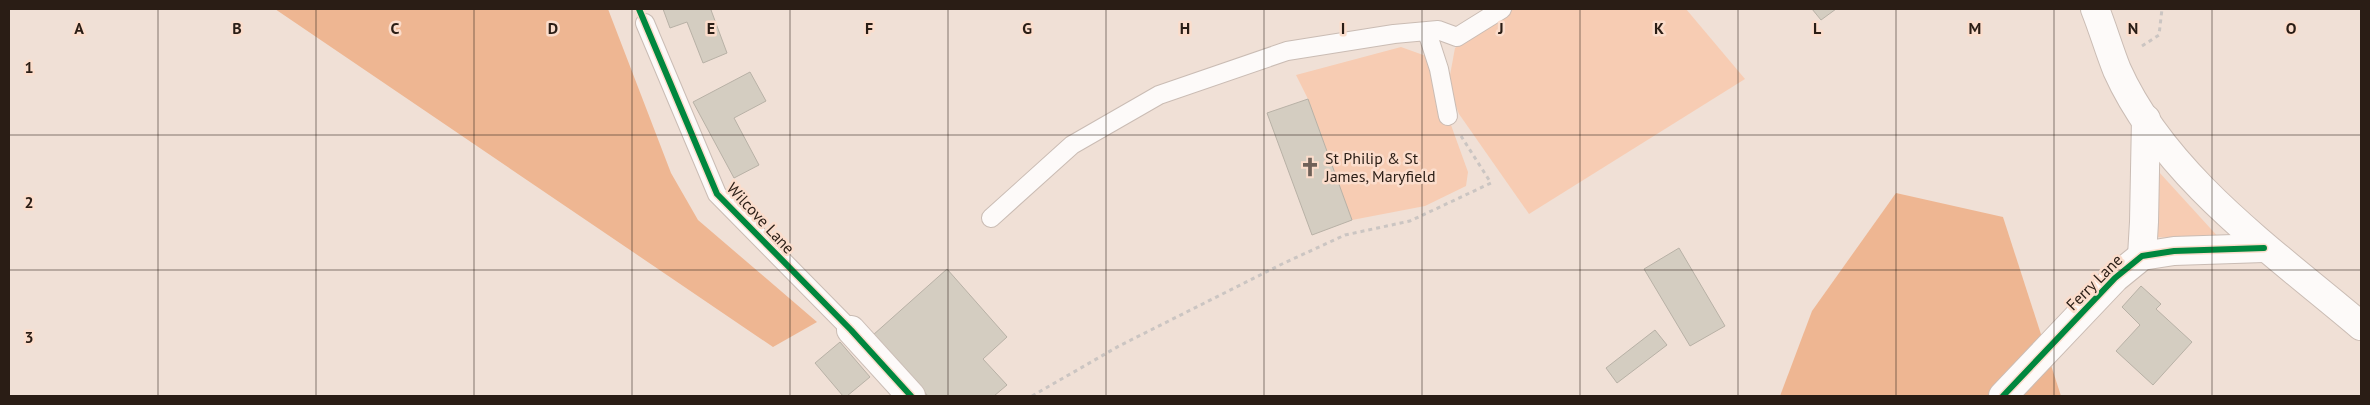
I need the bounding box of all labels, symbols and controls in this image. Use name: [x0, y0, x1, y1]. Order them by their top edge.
text: A: [74, 18, 84, 38]
text: B: [232, 18, 242, 38]
text: C: [391, 18, 400, 38]
text: D: [548, 18, 558, 38]
text: E: [707, 18, 715, 38]
text: F: [865, 18, 873, 38]
text: G: [1022, 18, 1032, 38]
text: H: [1180, 18, 1190, 38]
text: I: [1341, 18, 1345, 38]
text: J: [1497, 18, 1504, 38]
text: K: [1654, 18, 1664, 38]
text: L: [1813, 18, 1822, 38]
text: M: [1969, 18, 1981, 38]
text: N: [2128, 18, 2138, 38]
text: O: [2286, 18, 2297, 38]
text: 1: [24, 57, 34, 77]
place label: St Philip & St James, Maryfield: [1324, 148, 1436, 186]
church icon: St Philip & St James, Maryfield: [1299, 156, 1321, 178]
street label: Wilcove Lane: [723, 178, 799, 258]
text: 2: [24, 192, 34, 212]
street label: Ferry Lane: [2062, 250, 2126, 314]
text: 3: [24, 327, 34, 347]

